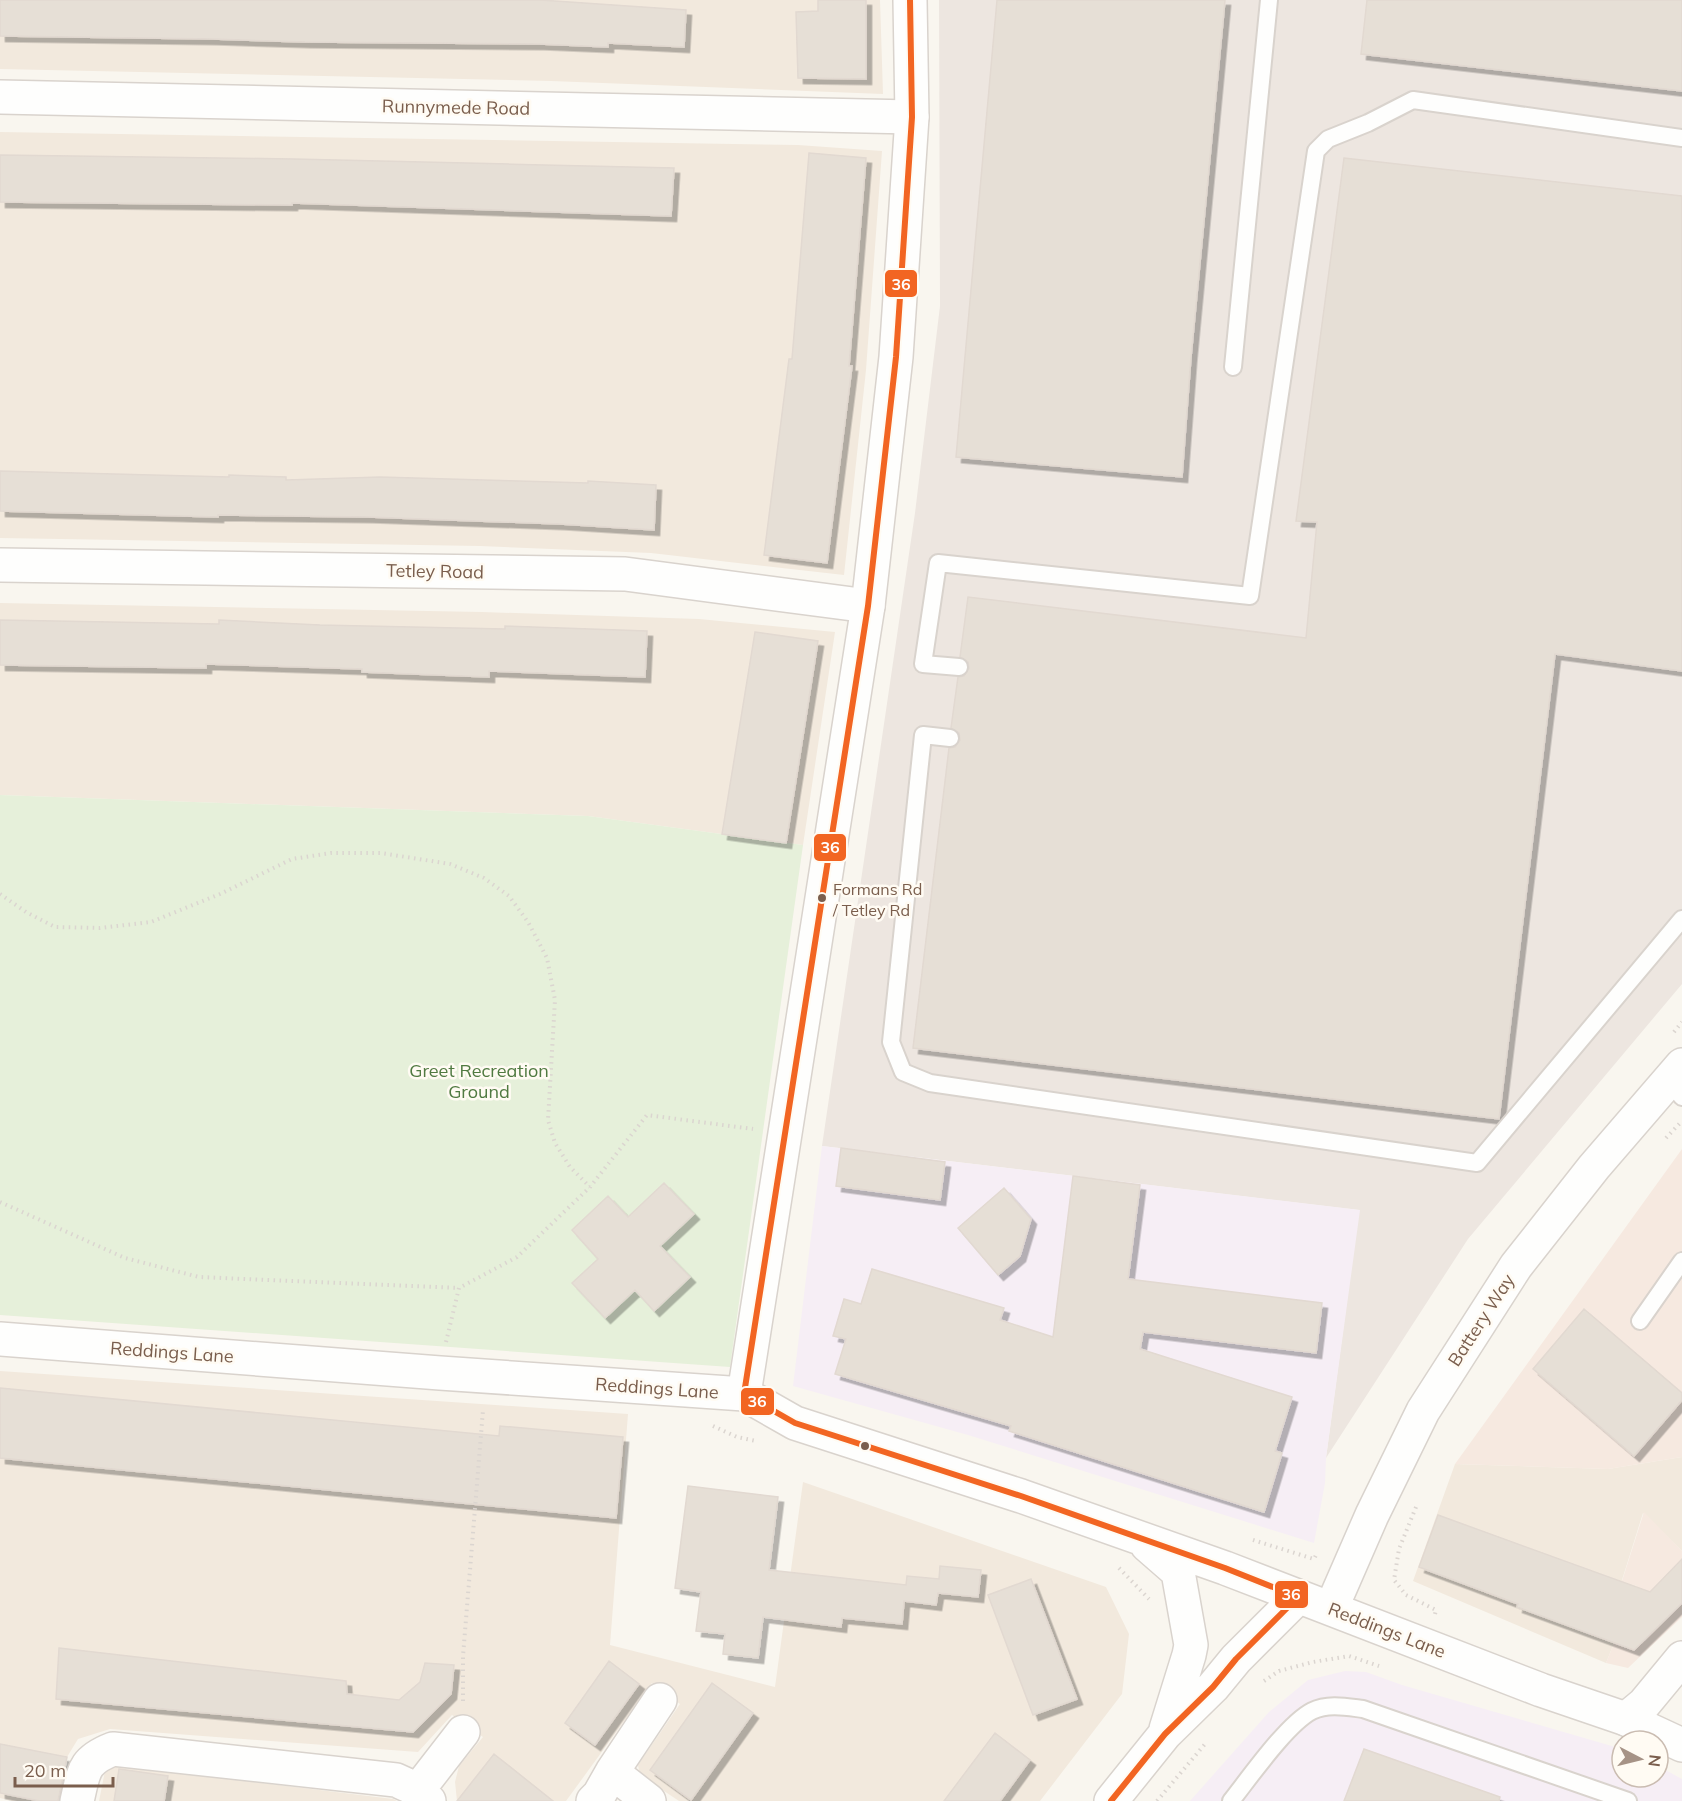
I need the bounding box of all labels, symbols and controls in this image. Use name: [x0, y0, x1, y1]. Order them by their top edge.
street label: Runnymede Road: [382, 94, 530, 120]
line badge: 36: [884, 269, 918, 298]
text: 36: [891, 274, 911, 294]
street label: Tetley Road: [386, 559, 484, 583]
line badge: 36: [813, 833, 847, 862]
text: 36: [820, 837, 840, 857]
place label: Formans Rd / Tetley Rd: [832, 879, 922, 920]
marker: Formans Rd / Tetley Rd: [816, 892, 828, 904]
park label: Greet Recreation Ground: [409, 1059, 549, 1103]
street label: Battery Way: [1443, 1269, 1520, 1371]
street label: Reddings Lane: [109, 1336, 235, 1368]
street label: Reddings Lane: [594, 1372, 720, 1404]
line badge: 36: [740, 1387, 775, 1416]
text: 36: [747, 1391, 767, 1411]
unlabelled marker: [859, 1440, 871, 1452]
line badge: 36: [1274, 1580, 1309, 1609]
text: 36: [1281, 1584, 1301, 1604]
street label: Reddings Lane: [1325, 1597, 1449, 1663]
north arrow: [1610, 1729, 1670, 1789]
scale bar: [15, 1750, 112, 1788]
text: N: [1644, 1754, 1666, 1768]
text: 20 m: [24, 1759, 66, 1782]

